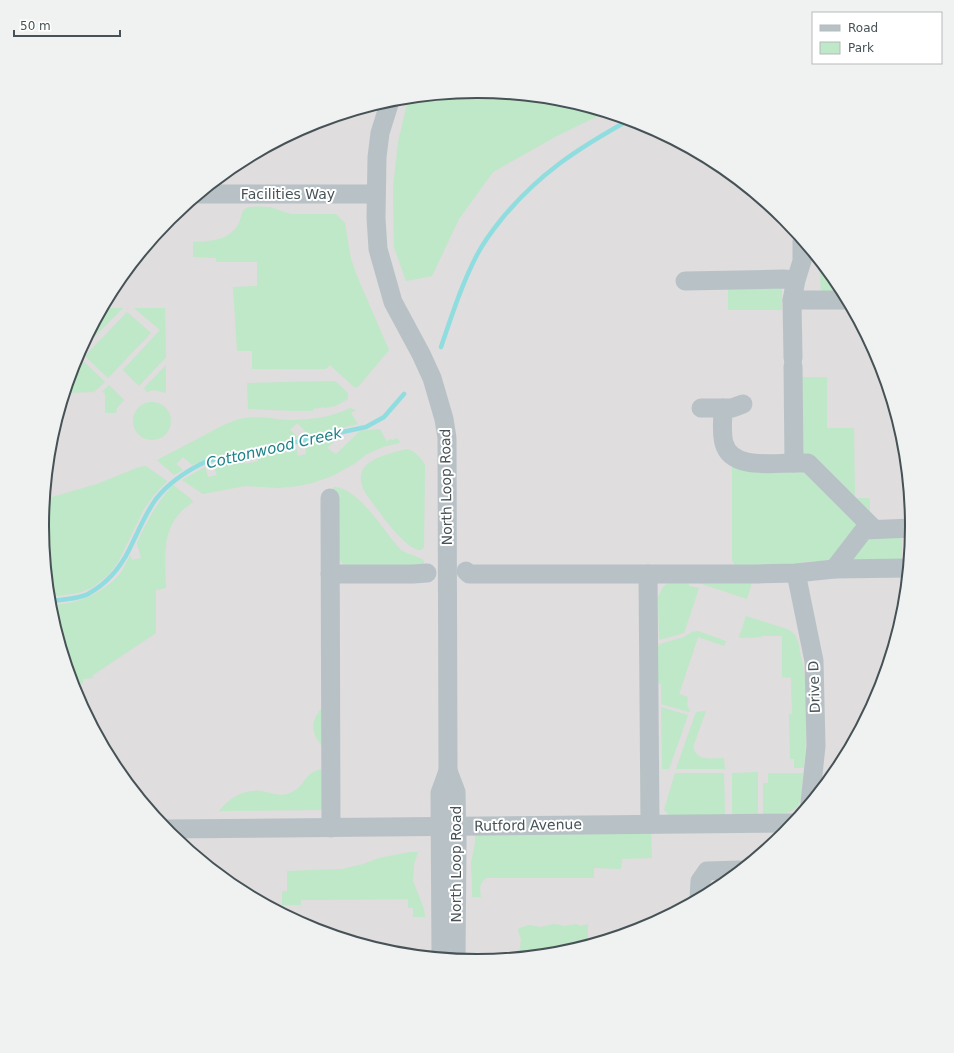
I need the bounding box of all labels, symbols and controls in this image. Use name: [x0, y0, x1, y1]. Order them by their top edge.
scale bar: [14, 12, 120, 38]
legend: [812, 12, 942, 64]
text: 50 m: [20, 19, 51, 33]
text: Road: [848, 21, 878, 35]
text: Park: [848, 41, 874, 55]
street label: Facilities Way: [241, 186, 335, 202]
water label: Cottonwood Creek: [204, 423, 345, 472]
street label: North Loop Road: [437, 428, 455, 546]
street label: Drive D: [805, 660, 823, 714]
street label: North Loop Road: [448, 806, 464, 922]
street label: Rutford Avenue: [474, 816, 582, 834]

